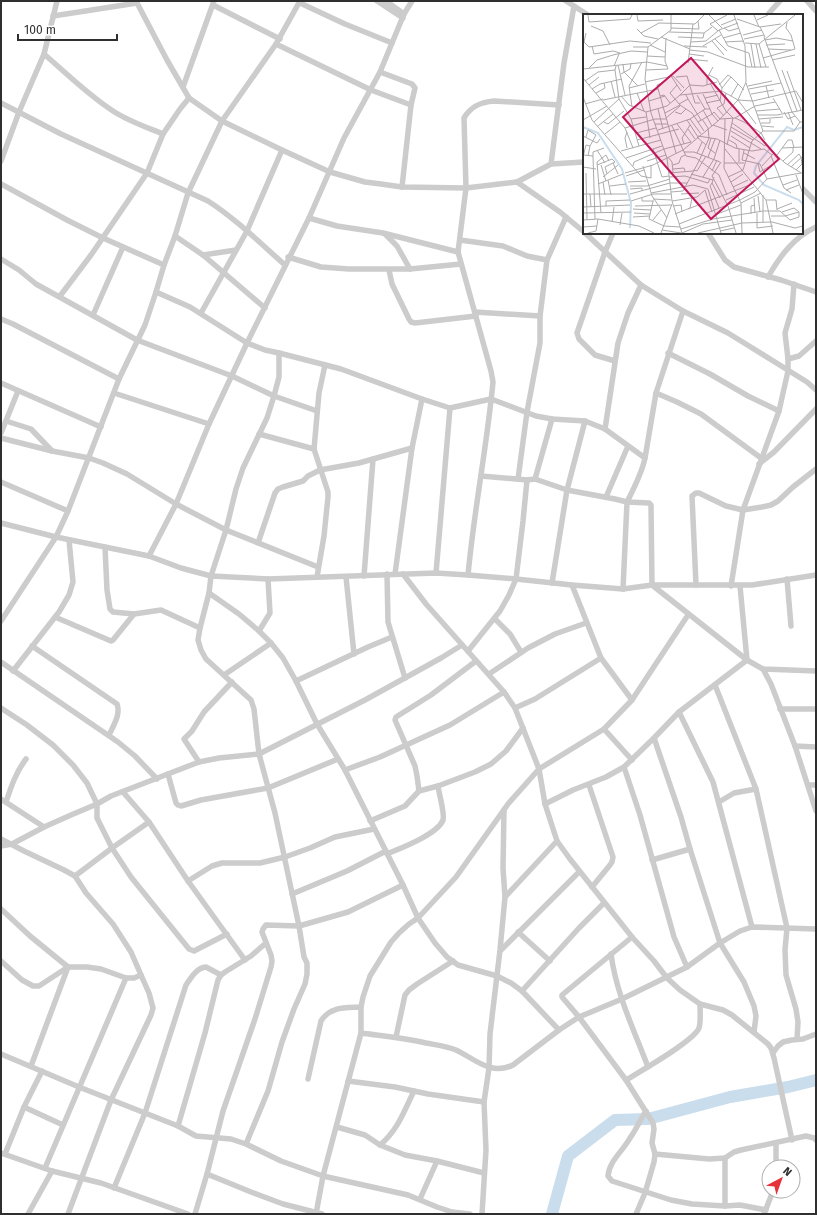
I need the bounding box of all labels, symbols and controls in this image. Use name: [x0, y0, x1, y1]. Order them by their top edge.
inset map: [583, 14, 803, 234]
scale bar: [18, 16, 117, 42]
text: 100 m: [24, 23, 56, 37]
north arrow: [761, 1159, 801, 1199]
text: N: [780, 1165, 794, 1179]

